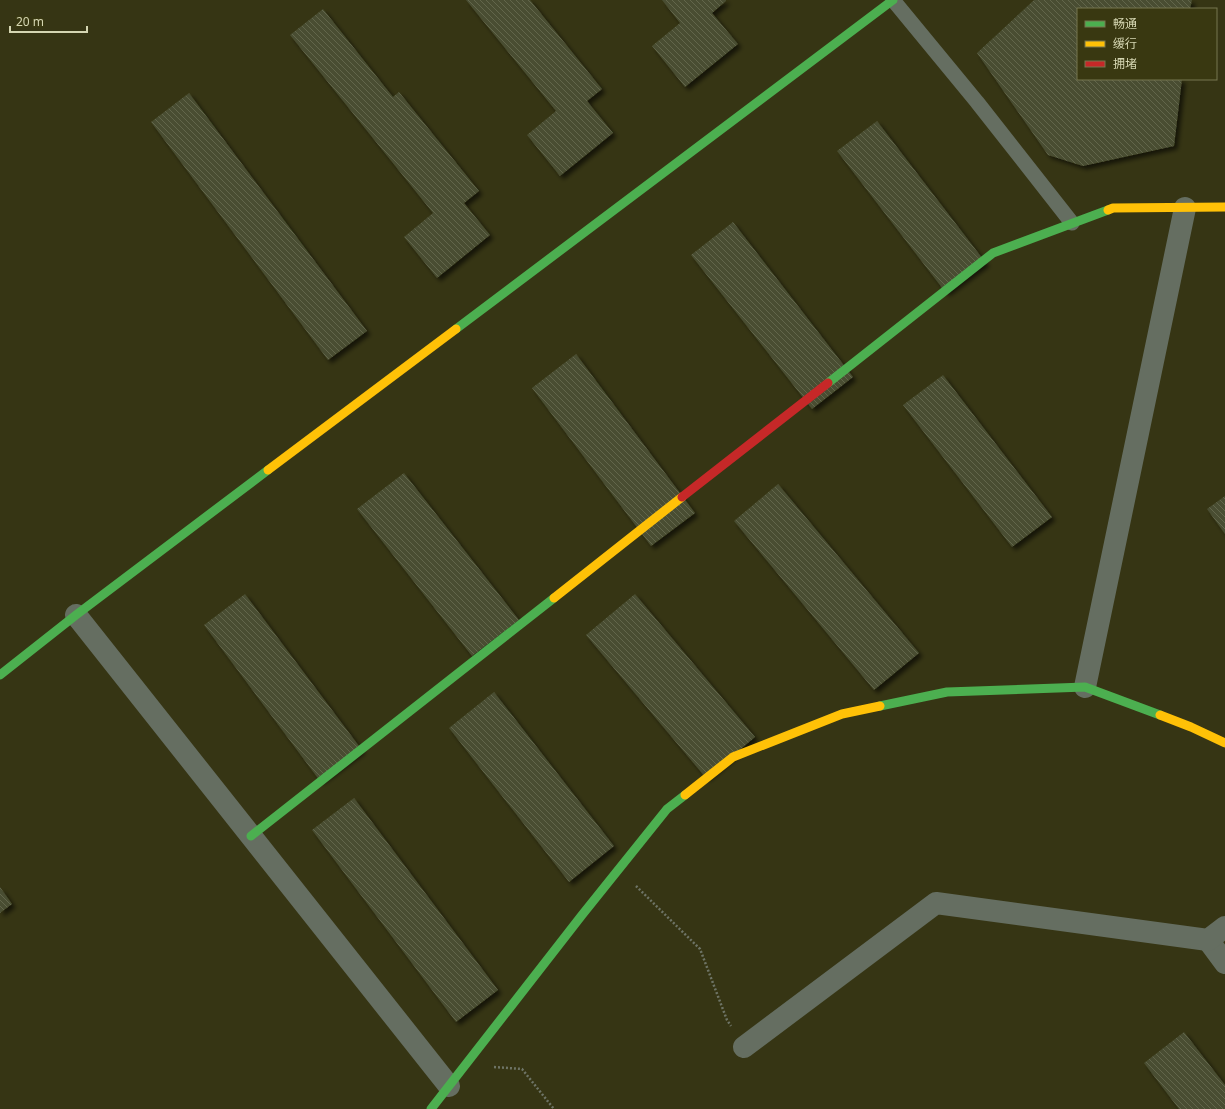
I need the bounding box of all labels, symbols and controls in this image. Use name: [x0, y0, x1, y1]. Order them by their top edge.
scale bar: [10, 8, 87, 34]
legend: [1077, 8, 1217, 80]
text: 20 m: [16, 13, 44, 30]
text: 畅通: [1113, 15, 1137, 32]
text: 缓行: [1113, 35, 1137, 52]
text: 拥堵: [1113, 55, 1137, 72]

